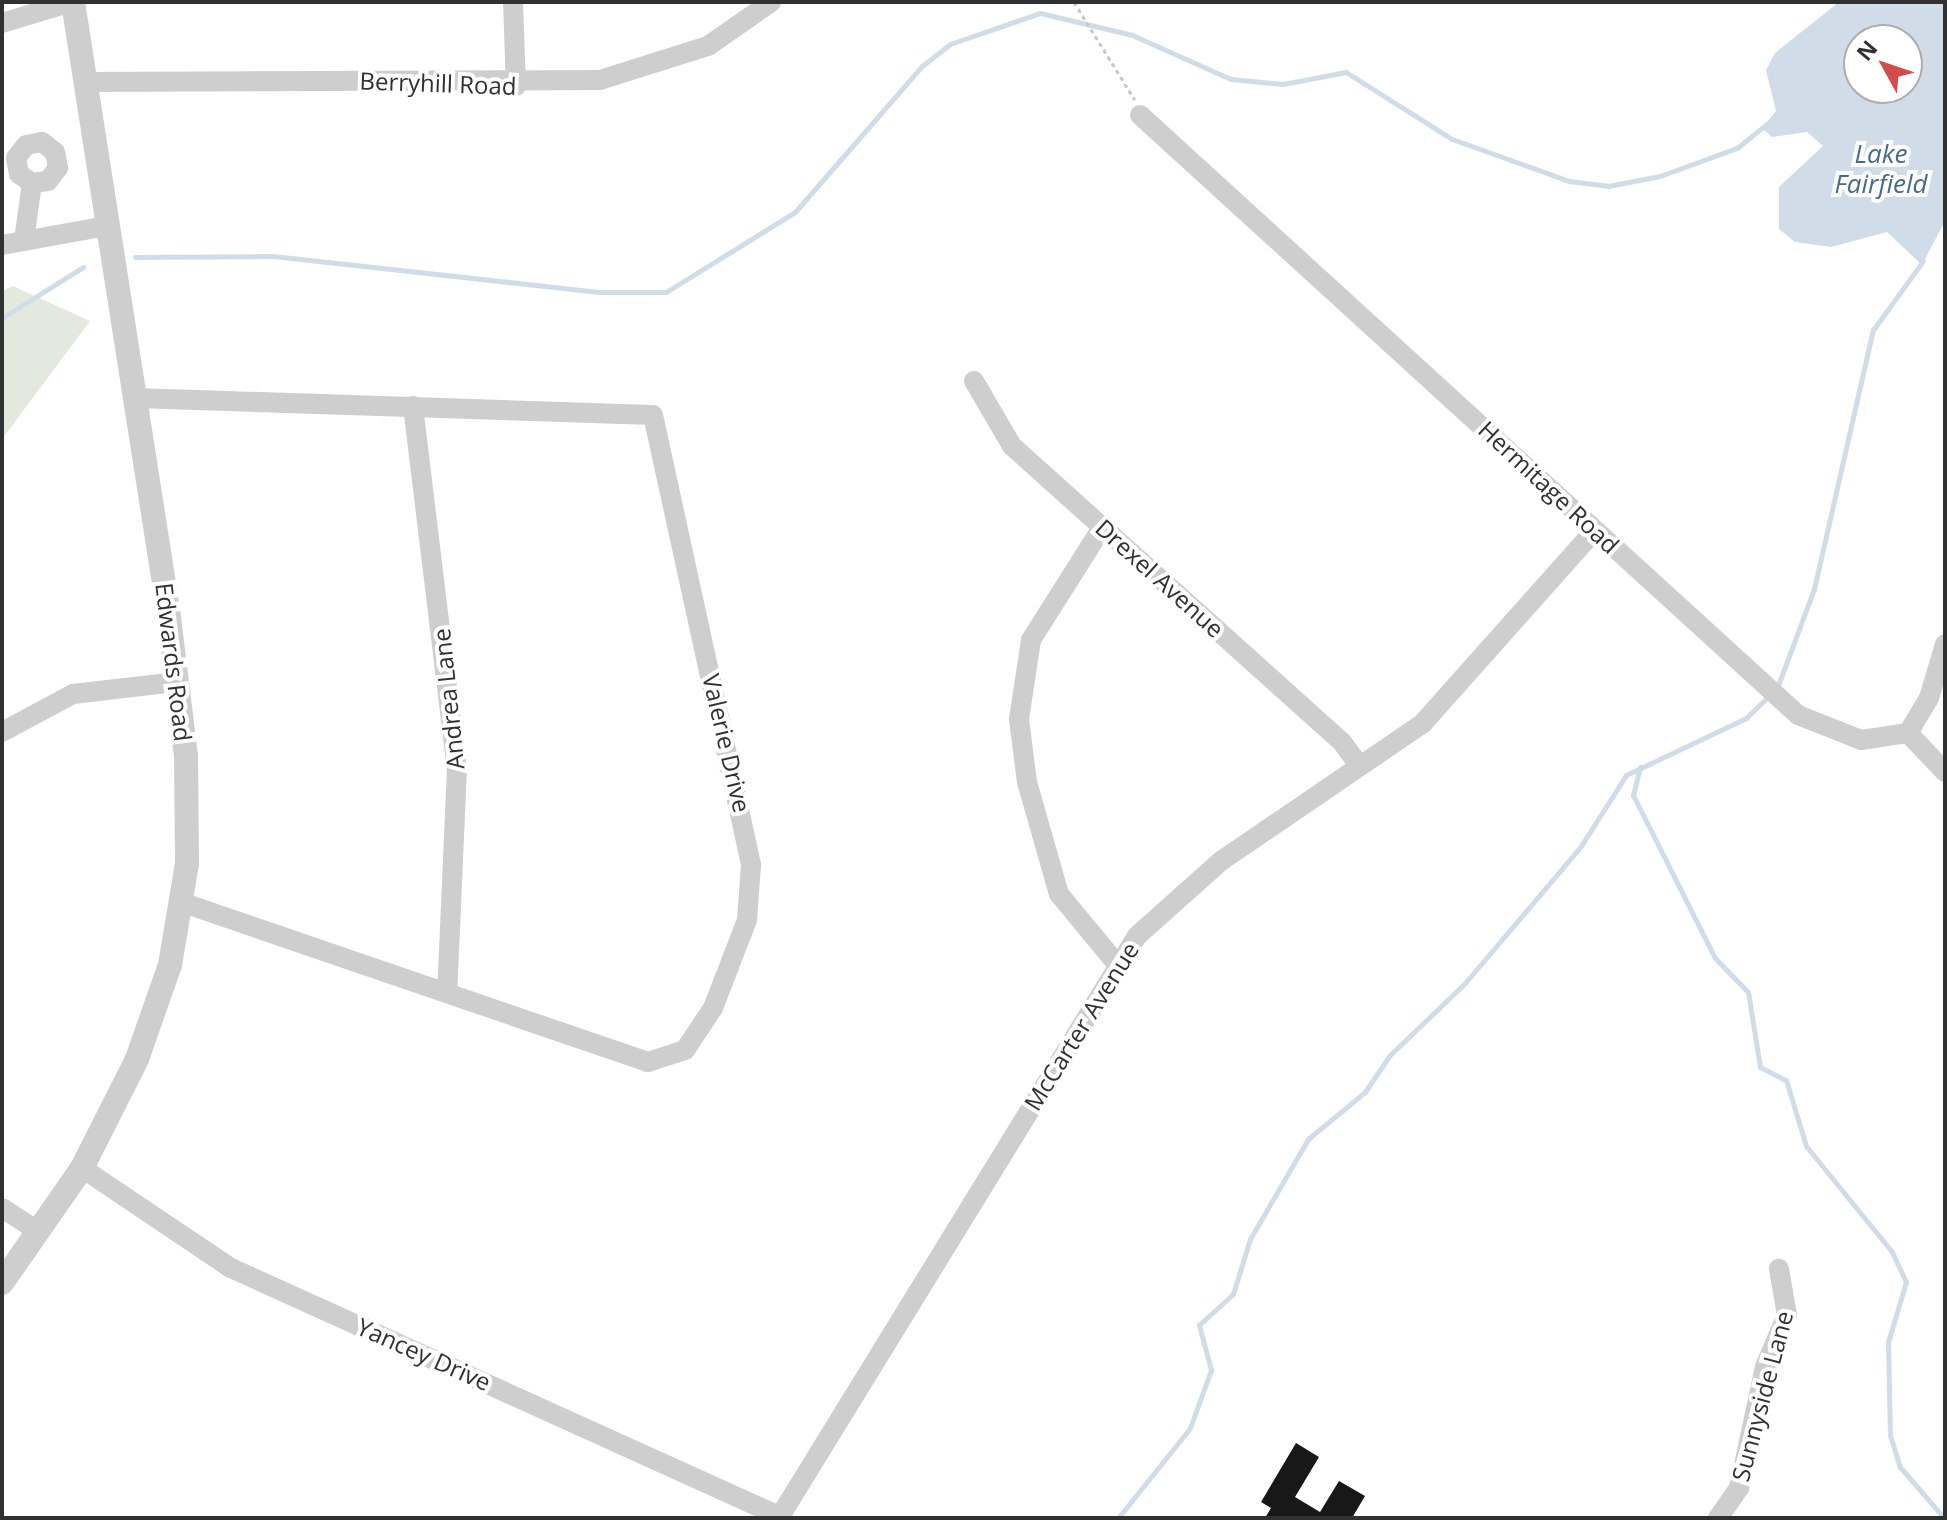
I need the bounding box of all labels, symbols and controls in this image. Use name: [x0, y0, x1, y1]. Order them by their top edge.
north arrow: [1843, 24, 1923, 104]
text: N: [1849, 33, 1883, 66]
street label: Berryhill Road: [359, 66, 517, 100]
water label: Lake Fairfield: [1834, 138, 1928, 200]
street label: Hermitage Road: [1473, 415, 1625, 559]
street label: Drexel Avenue: [1090, 513, 1230, 643]
street label: Edwards Road: [150, 581, 198, 743]
street label: Andrea Lane: [426, 627, 470, 771]
street label: Valerie Drive: [697, 671, 757, 815]
street label: McCarter Avenue: [1018, 937, 1144, 1115]
street label: Sunnyside Lane: [1725, 1308, 1799, 1484]
street label: Yancey Drive: [353, 1312, 495, 1396]

